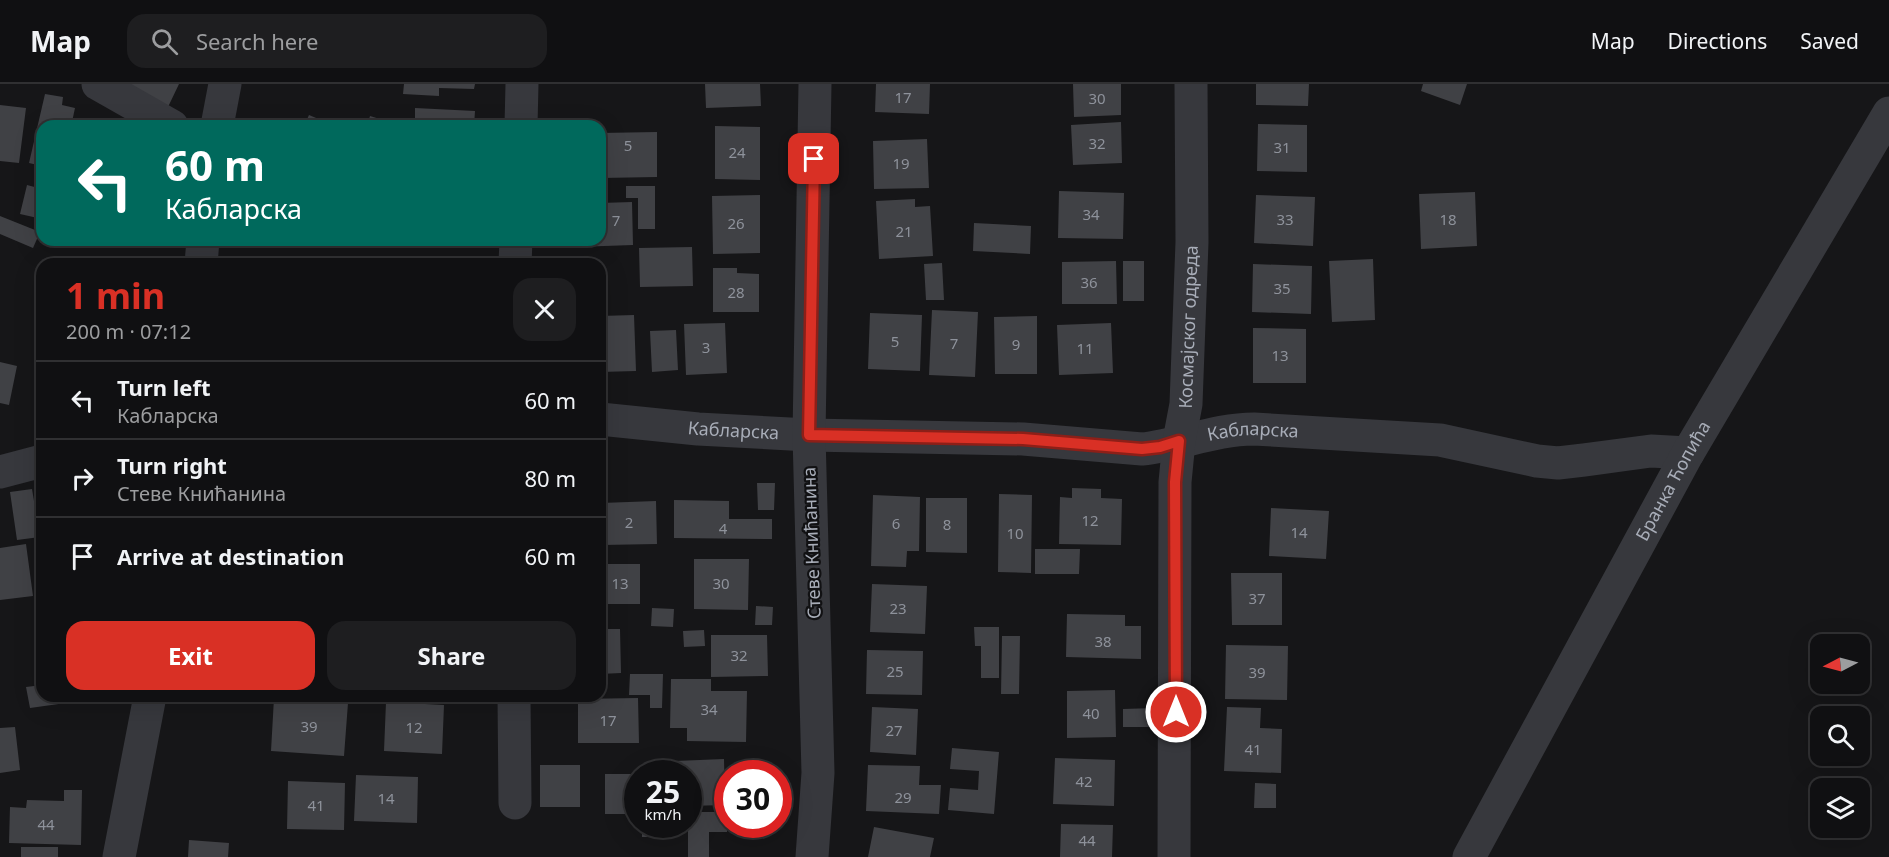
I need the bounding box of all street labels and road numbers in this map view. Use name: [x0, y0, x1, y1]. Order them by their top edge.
street label: Космајског одреда: [1173, 245, 1203, 409]
street label: Кабларска: [687, 415, 780, 444]
street label: Кабларска: [1205, 416, 1299, 446]
street label: Бранка Ћопића: [1630, 416, 1715, 545]
street label: Стеве Книћанина: [796, 467, 826, 620]

